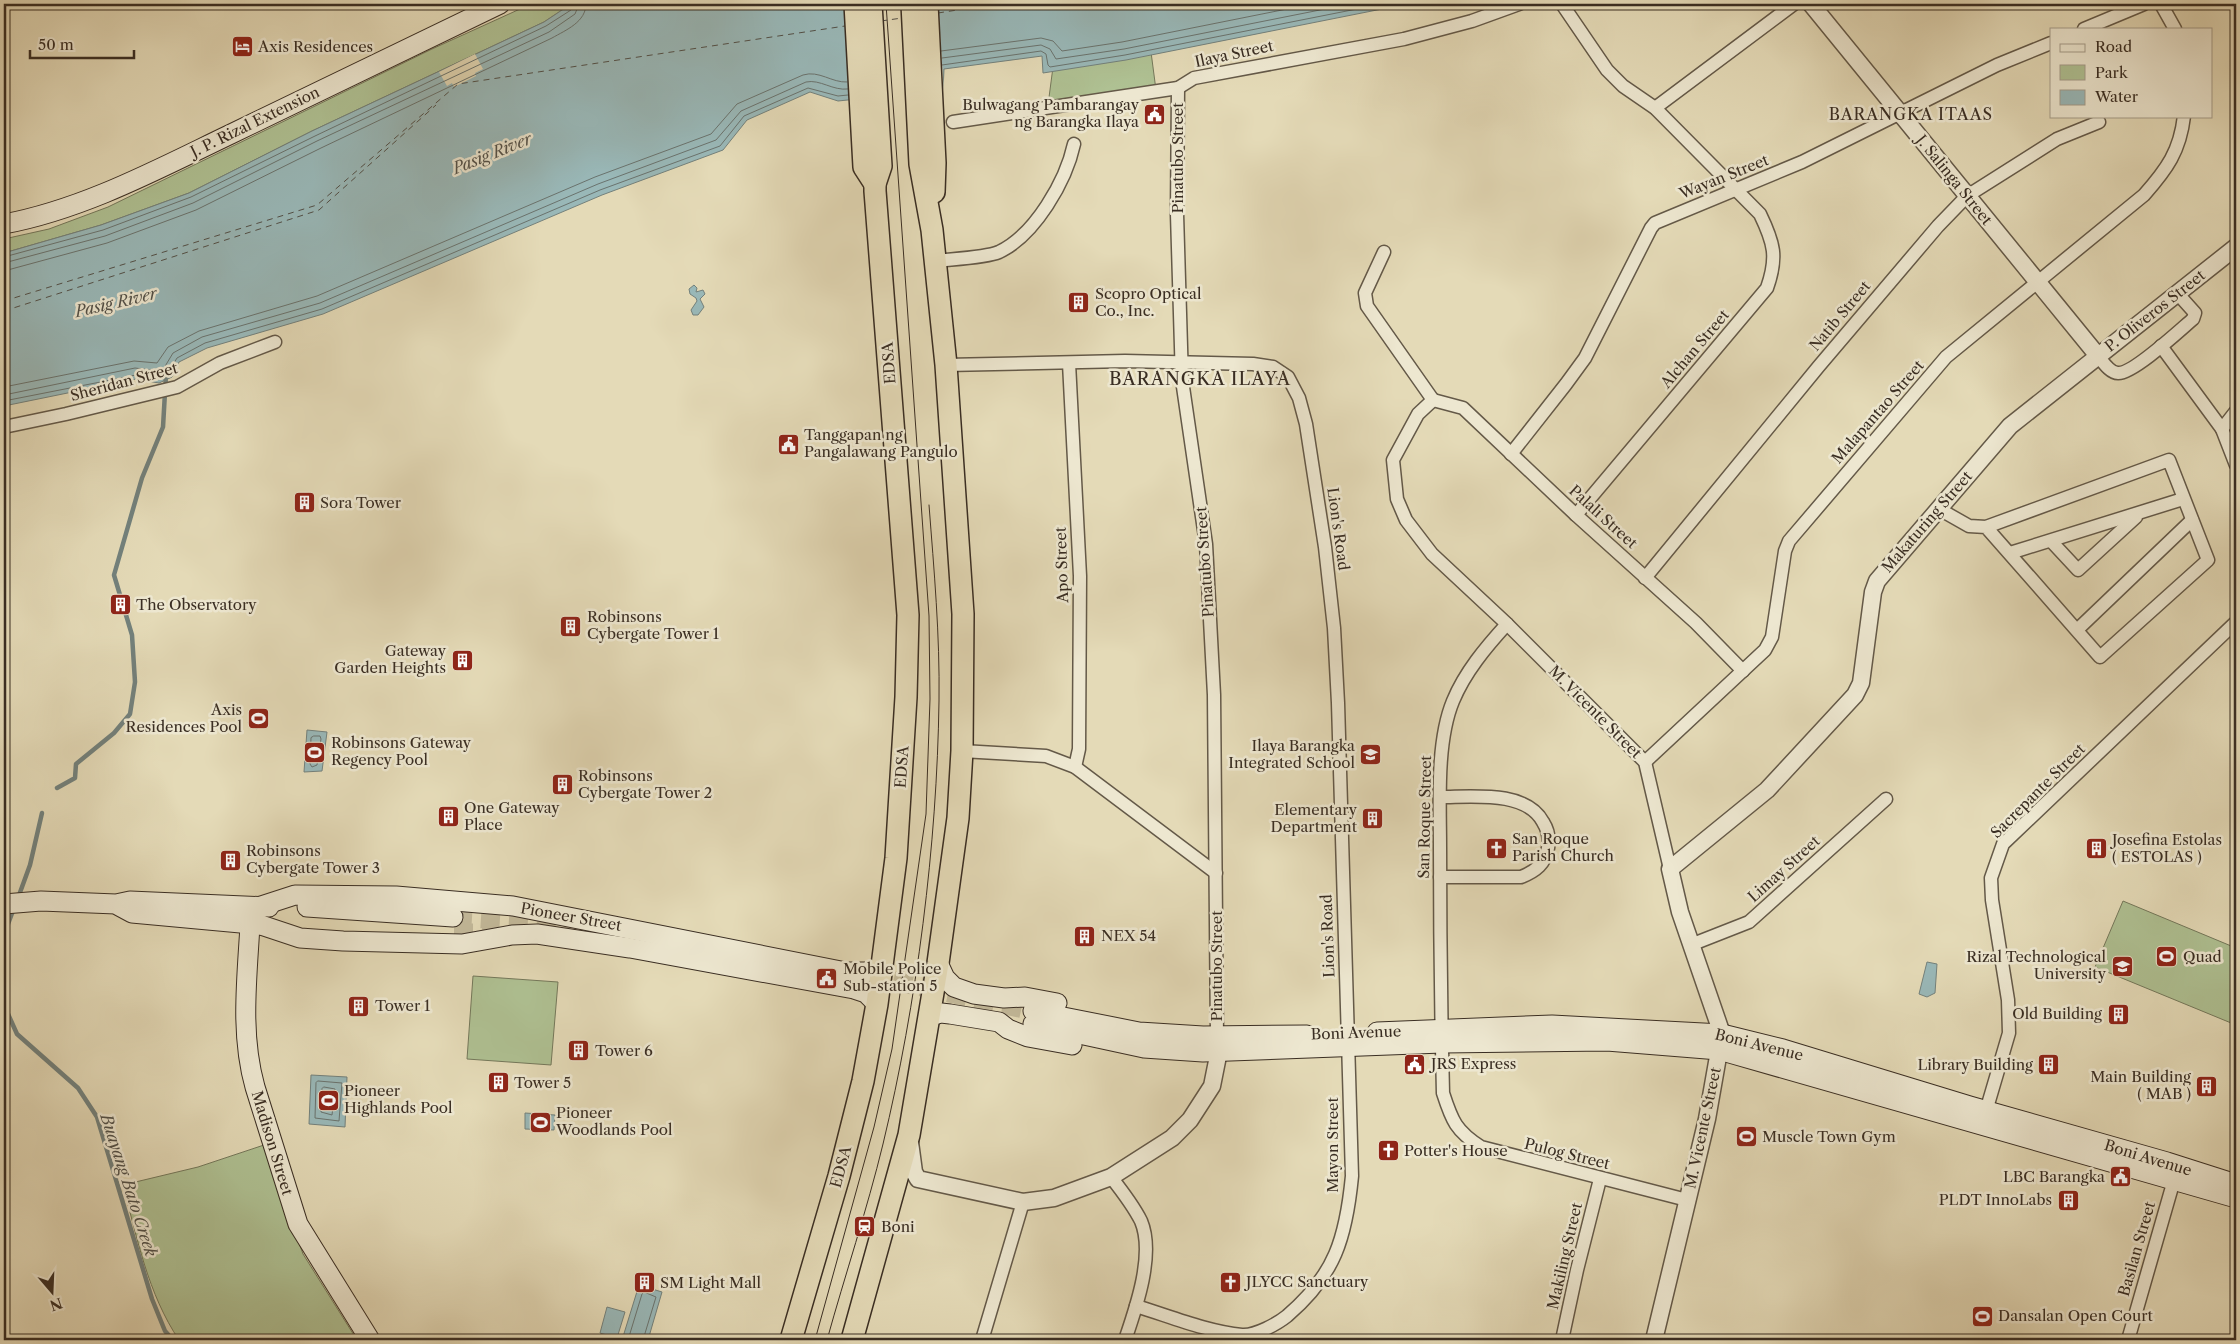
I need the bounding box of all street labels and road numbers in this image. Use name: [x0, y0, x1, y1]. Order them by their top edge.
street label: Ilaya Street: [1193, 36, 1276, 71]
street label: J. P. Rizal Extension: [185, 82, 323, 162]
street label: Pinatubo Street: [1168, 102, 1187, 214]
street label: J. Salinga Street: [1911, 129, 1997, 229]
street label: Wayan Street: [1676, 150, 1772, 203]
street label: P. Oliveros Street: [2101, 265, 2209, 356]
street label: Natib Street: [1805, 276, 1875, 354]
street label: Alchan Street: [1656, 305, 1733, 393]
street label: EDSA: [877, 340, 899, 385]
street label: Malapantao Street: [1828, 356, 1928, 467]
street label: Sheridan Street: [68, 358, 180, 405]
street label: Makaturing Street: [1877, 466, 1976, 576]
street label: Palali Street: [1565, 481, 1642, 553]
street label: Lion's Road: [1323, 486, 1354, 572]
street label: Pinatubo Street: [1191, 505, 1218, 618]
street label: Apo Street: [1051, 526, 1072, 604]
street label: M. Vicente Street: [1545, 661, 1646, 763]
street label: Sacrepante Street: [1986, 739, 2089, 842]
street label: EDSA: [891, 744, 913, 789]
street label: San Roque Street: [1414, 754, 1435, 879]
street label: Limay Street: [1744, 831, 1824, 906]
street label: Lion's Road: [1317, 894, 1338, 978]
street label: Pioneer Street: [519, 898, 624, 935]
street label: Pinatubo Street: [1207, 910, 1226, 1022]
street label: Boni Avenue: [1311, 1021, 1401, 1044]
street label: Boni Avenue: [1713, 1024, 1805, 1065]
street label: M. Vicente Street: [1680, 1065, 1725, 1190]
street label: Madison Street: [248, 1088, 298, 1198]
street label: Mayon Street: [1323, 1097, 1342, 1193]
street label: Pulog Street: [1523, 1134, 1612, 1173]
street label: Boni Avenue: [2102, 1135, 2194, 1180]
street label: EDSA: [826, 1143, 855, 1190]
street label: Basilan Street: [2114, 1199, 2159, 1298]
street label: Makiling Street: [1543, 1200, 1586, 1311]

